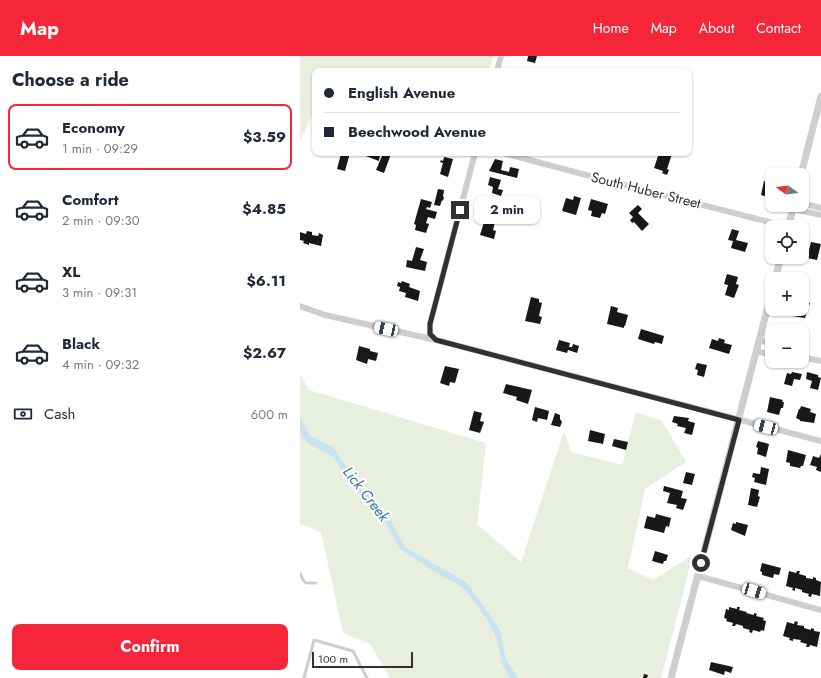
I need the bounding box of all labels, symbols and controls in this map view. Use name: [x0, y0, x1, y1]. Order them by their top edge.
text: Map: [20, 15, 59, 42]
text: Home: [593, 18, 629, 38]
text: Map: [651, 18, 677, 38]
text: About: [699, 18, 734, 38]
text: Contact: [756, 18, 801, 38]
text: Choose a ride: [12, 67, 129, 93]
text: English Avenue: [348, 82, 455, 104]
text: Economy: [62, 117, 125, 139]
icon: car: [14, 119, 50, 155]
text: Beechwood Avenue: [348, 121, 486, 143]
text: $3.59: [243, 126, 286, 148]
text: 1 min · 09:29: [62, 139, 138, 158]
street label: South Huber Street: [589, 167, 704, 213]
north arrow: [765, 168, 809, 212]
map controls: [765, 168, 809, 368]
text: Comfort: [62, 189, 119, 211]
icon: car: [14, 191, 50, 227]
callout: 2 min: [474, 196, 540, 224]
text: $4.85: [242, 198, 286, 220]
text: 2 min: [490, 200, 524, 219]
route end: [451, 201, 469, 219]
text: 2 min · 09:30: [62, 211, 139, 230]
button: locate: [765, 220, 809, 264]
text: XL: [62, 261, 80, 283]
icon: car: [14, 263, 50, 299]
text: $6.11: [247, 270, 286, 292]
button: +: [765, 272, 809, 316]
text: 3 min · 09:31: [62, 283, 137, 302]
car: [373, 321, 399, 337]
button: −: [765, 324, 809, 368]
text: Black: [62, 333, 100, 355]
icon: car: [14, 335, 50, 371]
text: $2.67: [243, 342, 286, 364]
text: 4 min · 09:32: [62, 355, 139, 374]
icon: cash: [12, 403, 34, 425]
text: Cash: [44, 403, 75, 425]
text: 600 m: [251, 405, 288, 424]
car: [753, 418, 779, 436]
water label: Lick Creek: [338, 462, 395, 527]
route start: [692, 554, 710, 572]
car: [741, 582, 767, 600]
button: Confirm: [12, 624, 288, 670]
scale bar: [312, 650, 413, 669]
text: 100 m: [318, 651, 348, 667]

